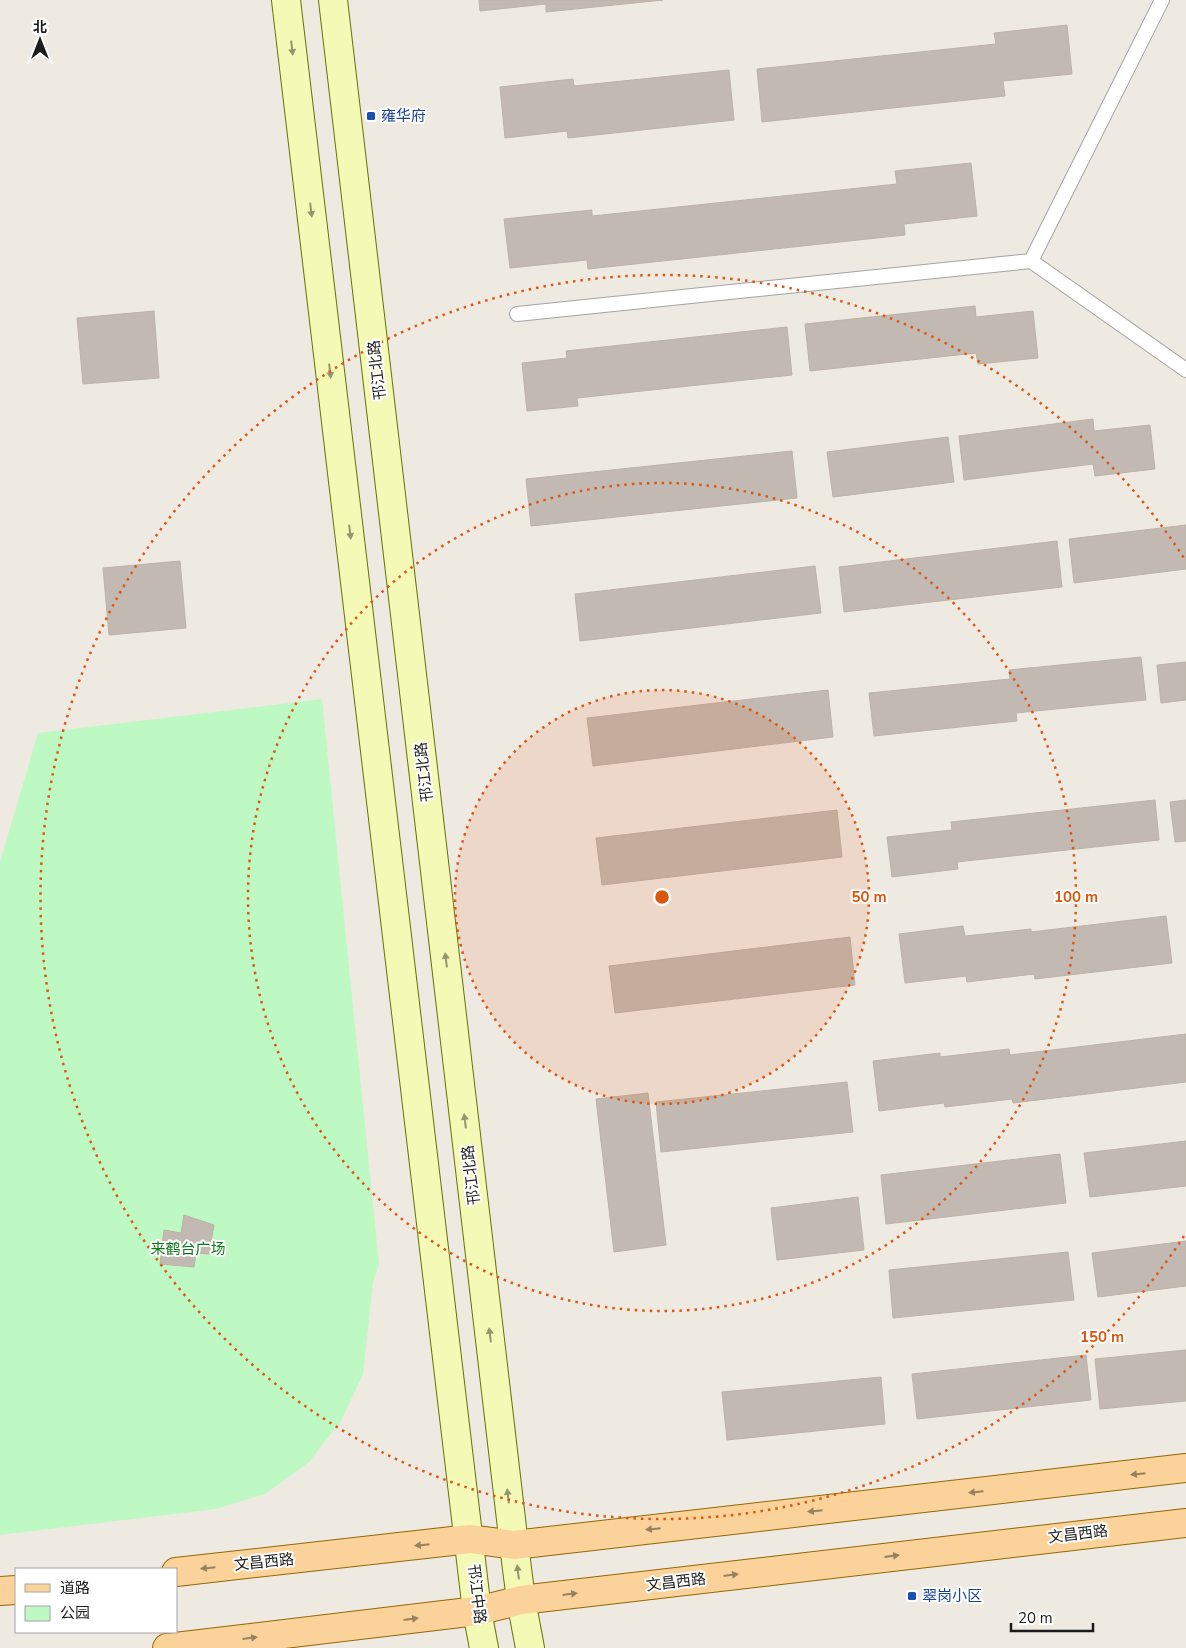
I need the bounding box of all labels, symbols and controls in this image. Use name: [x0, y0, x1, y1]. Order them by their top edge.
north arrow: [15, 15, 65, 65]
text: 北: [33, 18, 47, 37]
one-way arrow: [288, 41, 296, 57]
place label: 雍华府: [381, 106, 426, 126]
marker: 雍华府: [365, 110, 377, 122]
one-way arrow: [307, 202, 315, 218]
street label: 邗江北路: [363, 339, 391, 401]
one-way arrow: [326, 363, 334, 379]
one-way arrow: [346, 525, 354, 541]
street label: 邗江北路: [410, 741, 438, 803]
text: 50 m: [851, 887, 887, 907]
text: 100 m: [1054, 887, 1098, 907]
centre of rings: [653, 888, 671, 906]
one-way arrow: [442, 952, 450, 968]
one-way arrow: [461, 1113, 469, 1129]
street label: 邗江北路: [457, 1144, 485, 1206]
park label: 来鹤台广场: [150, 1239, 226, 1259]
one-way arrow: [486, 1327, 494, 1343]
text: 150 m: [1080, 1327, 1124, 1347]
one-way arrow: [1129, 1470, 1145, 1478]
one-way arrow: [504, 1488, 512, 1504]
one-way arrow: [968, 1488, 984, 1496]
one-way arrow: [806, 1507, 822, 1515]
street label: 文昌西路: [1047, 1520, 1109, 1548]
one-way arrow: [645, 1525, 661, 1533]
one-way arrow: [413, 1541, 429, 1549]
street label: 文昌西路: [233, 1549, 295, 1575]
one-way arrow: [885, 1552, 901, 1560]
street label: 邗江中路: [463, 1563, 491, 1625]
one-way arrow: [200, 1564, 216, 1572]
one-way arrow: [514, 1564, 522, 1580]
legend: [15, 1568, 178, 1633]
street label: 文昌西路: [645, 1568, 707, 1596]
one-way arrow: [723, 1571, 739, 1579]
text: 道路: [60, 1578, 90, 1598]
place label: 翠岗小区: [922, 1586, 982, 1606]
one-way arrow: [562, 1590, 578, 1598]
marker: 翠岗小区: [906, 1590, 918, 1602]
scale bar: [1011, 1600, 1094, 1632]
text: 公园: [60, 1603, 90, 1623]
text: 20 m: [1018, 1608, 1053, 1628]
one-way arrow: [403, 1615, 419, 1623]
one-way arrow: [242, 1634, 258, 1642]

